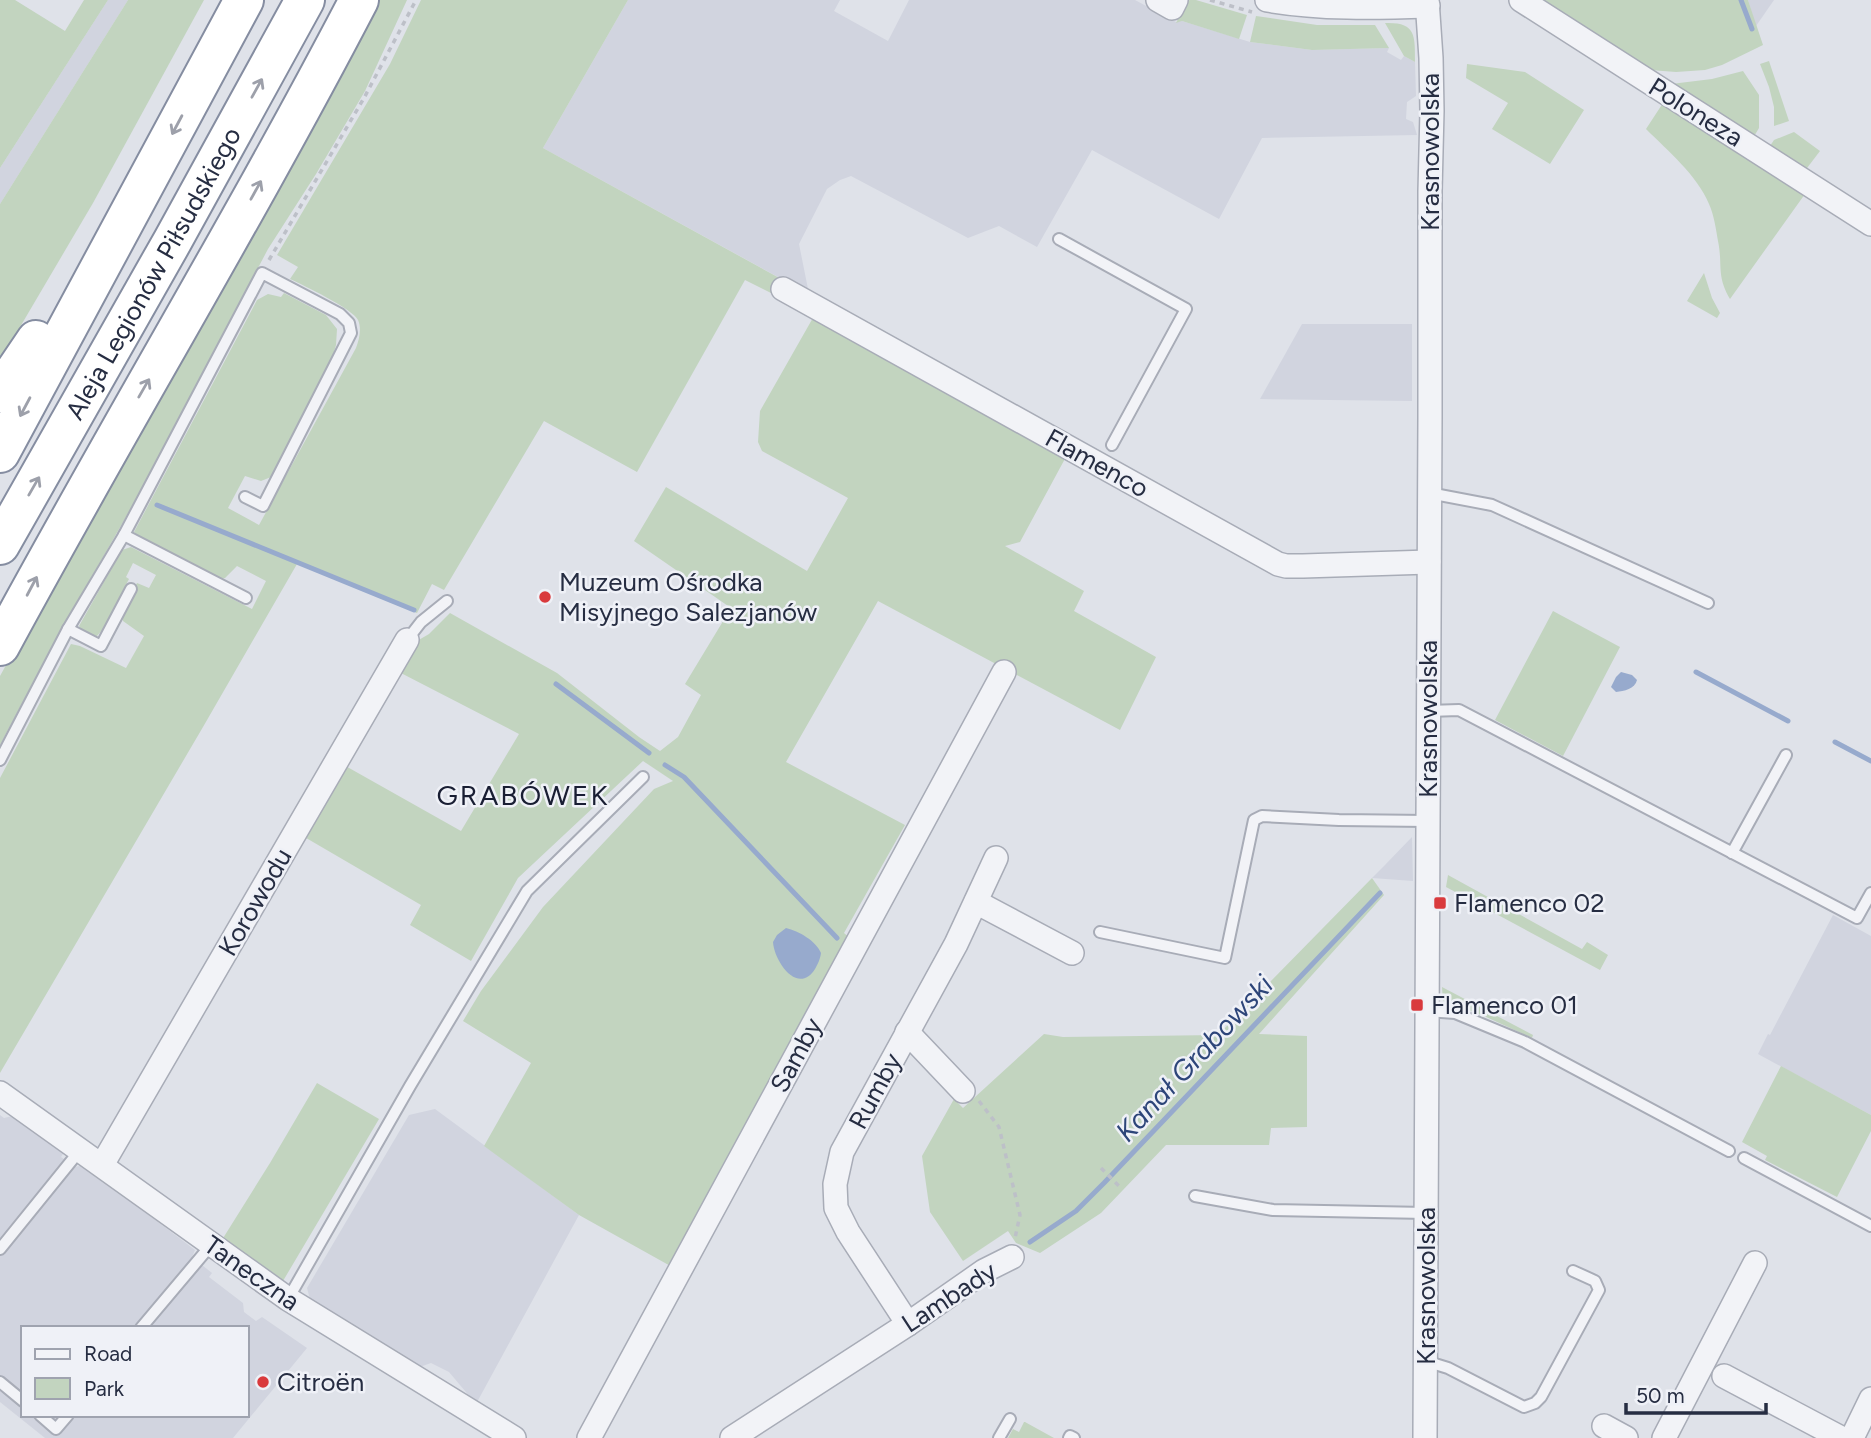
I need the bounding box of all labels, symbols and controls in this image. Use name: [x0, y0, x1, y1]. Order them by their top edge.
street label: Poloneza: [1643, 71, 1749, 153]
street label: Krasnowolska: [1414, 73, 1446, 231]
one-way arrow: [250, 78, 264, 98]
one-way arrow: [170, 114, 184, 134]
street label: Aleja Legionów Piłsudskiego: [59, 122, 248, 425]
one-way arrow: [249, 180, 263, 200]
one-way arrow: [137, 378, 151, 398]
one-way arrow: [18, 396, 31, 417]
street label: Flamenco: [1040, 422, 1154, 504]
one-way arrow: [28, 476, 41, 497]
place label: Muzeum Ośrodka Misyjnego Salezjanów: [559, 566, 818, 628]
one-way arrow: [26, 576, 40, 597]
marker: Muzeum Ośrodka Misyjnego Salezjanów: [537, 589, 553, 605]
street label: Krasnowolska: [1412, 640, 1444, 798]
district label: GRABÓWEK: [437, 778, 609, 812]
street label: Korowodu: [211, 842, 299, 962]
place label: Flamenco 02: [1454, 887, 1605, 919]
marker: Flamenco 02: [1432, 895, 1448, 911]
water label: Kanał Grabowski: [1108, 967, 1280, 1148]
place label: Flamenco 01: [1431, 989, 1578, 1021]
marker: Flamenco 01: [1409, 997, 1425, 1013]
street label: Samby: [763, 1012, 829, 1098]
street label: Rumby: [842, 1047, 908, 1134]
street label: Krasnowolska: [1410, 1207, 1442, 1365]
street label: Taneczna: [198, 1229, 306, 1317]
street label: Lambady: [896, 1254, 1003, 1339]
legend: [21, 1326, 248, 1417]
text: Road: [84, 1341, 132, 1366]
place label: Citroën: [277, 1366, 364, 1398]
scale bar: [1626, 1372, 1766, 1416]
marker: Citroën: [255, 1374, 271, 1390]
text: Park: [84, 1376, 125, 1401]
text: 50 m: [1636, 1383, 1685, 1408]

